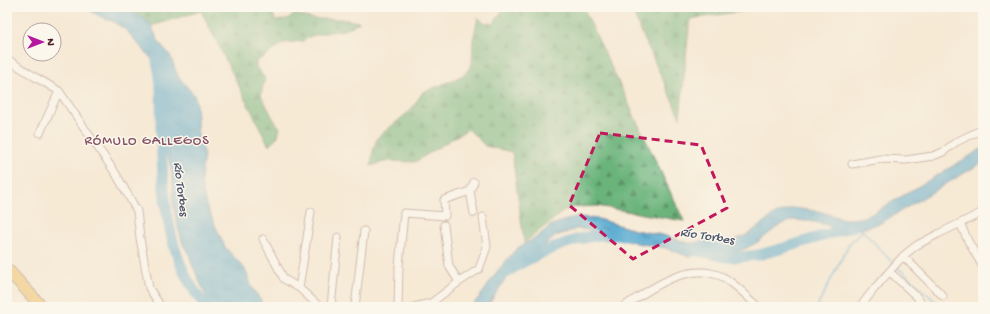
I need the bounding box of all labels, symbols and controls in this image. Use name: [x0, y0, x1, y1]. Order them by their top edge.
north arrow: [22, 22, 62, 62]
text: N: [44, 38, 56, 46]
district label: RÓMULO GALLEGOS: [84, 133, 210, 150]
water label: Río Torbes: [169, 161, 191, 218]
water label: Río Torbes: [679, 225, 736, 249]

